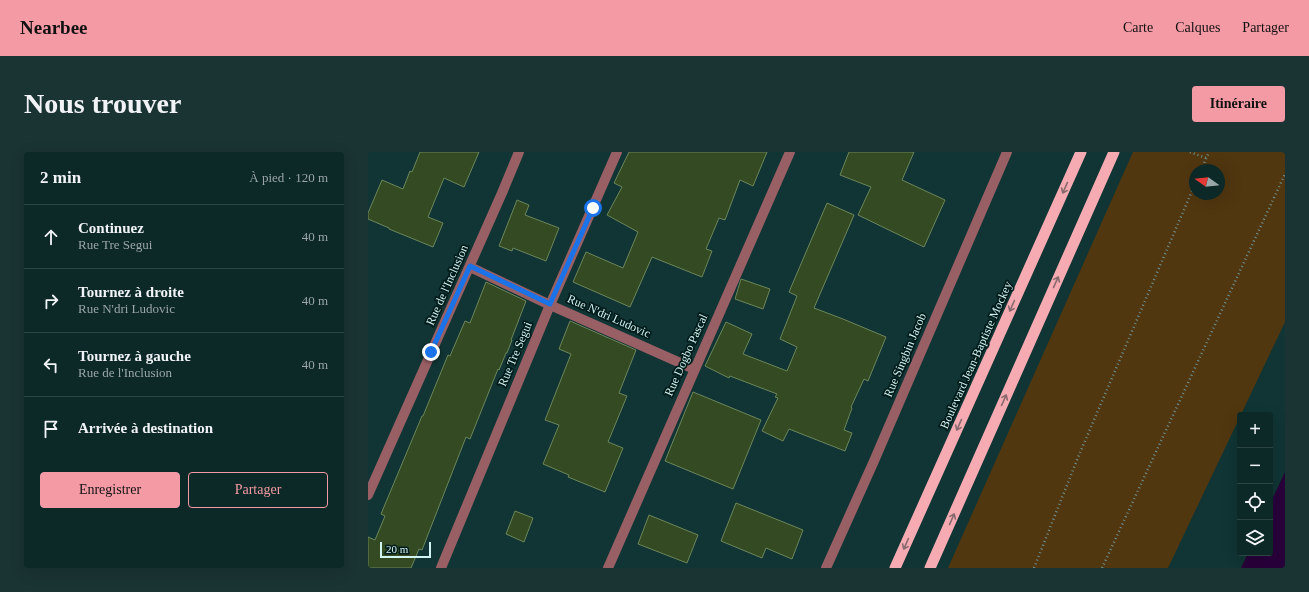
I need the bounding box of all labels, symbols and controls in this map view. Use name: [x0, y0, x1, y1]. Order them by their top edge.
text: Nearbee: [20, 17, 88, 38]
text: Carte: [1123, 20, 1153, 35]
text: Calques: [1175, 20, 1220, 35]
text: Partager: [1242, 20, 1289, 35]
button: Itinéraire: [1192, 86, 1285, 122]
text: Nous trouver: [24, 88, 181, 119]
north arrow: [1189, 164, 1225, 200]
text: 2 min: [40, 168, 81, 187]
text: À pied · 120 m: [249, 170, 328, 185]
one-way arrow: [1061, 181, 1068, 193]
route start: [584, 199, 602, 217]
text: Continuez: [78, 220, 144, 236]
icon: ahead: [40, 226, 62, 248]
text: 40 m: [302, 229, 328, 244]
text: Rue Tre Segui: [78, 237, 152, 252]
street label: Rue de l'Inclusion: [423, 242, 471, 328]
one-way arrow: [1053, 276, 1061, 288]
street label: Boulevard Jean-Baptiste Mockey: [937, 279, 1015, 431]
text: Tournez à droite: [78, 284, 184, 300]
icon: right: [40, 290, 62, 312]
street label: Rue N'dri Ludovic: [565, 291, 653, 341]
text: 40 m: [302, 293, 328, 308]
one-way arrow: [1008, 300, 1015, 312]
text: Rue N'dri Ludovic: [78, 301, 175, 316]
street label: Rue Dogbo Pascal: [662, 311, 711, 398]
street label: Rue Singbin Jacob: [881, 311, 929, 399]
street label: Rue Tre Segui: [495, 319, 535, 388]
route end: [422, 343, 440, 361]
text: Tournez à gauche: [78, 348, 191, 364]
icon: left: [40, 354, 62, 376]
text: 40 m: [302, 357, 328, 372]
text: Rue de l'Inclusion: [78, 365, 172, 380]
one-way arrow: [1001, 395, 1008, 407]
map controls: [1237, 412, 1273, 556]
button: +: [1237, 412, 1273, 448]
icon: arrive: [40, 418, 62, 440]
one-way arrow: [955, 419, 962, 431]
text: Arrivée à destination: [78, 420, 213, 436]
button: −: [1237, 448, 1273, 484]
button: Enregistrer: [40, 472, 180, 508]
button: Partager: [188, 472, 328, 508]
button: locate: [1237, 484, 1273, 520]
one-way arrow: [948, 514, 956, 526]
button: layers: [1237, 520, 1273, 556]
one-way arrow: [902, 537, 909, 549]
scale bar: [380, 540, 431, 559]
text: 20 m: [386, 543, 408, 555]

